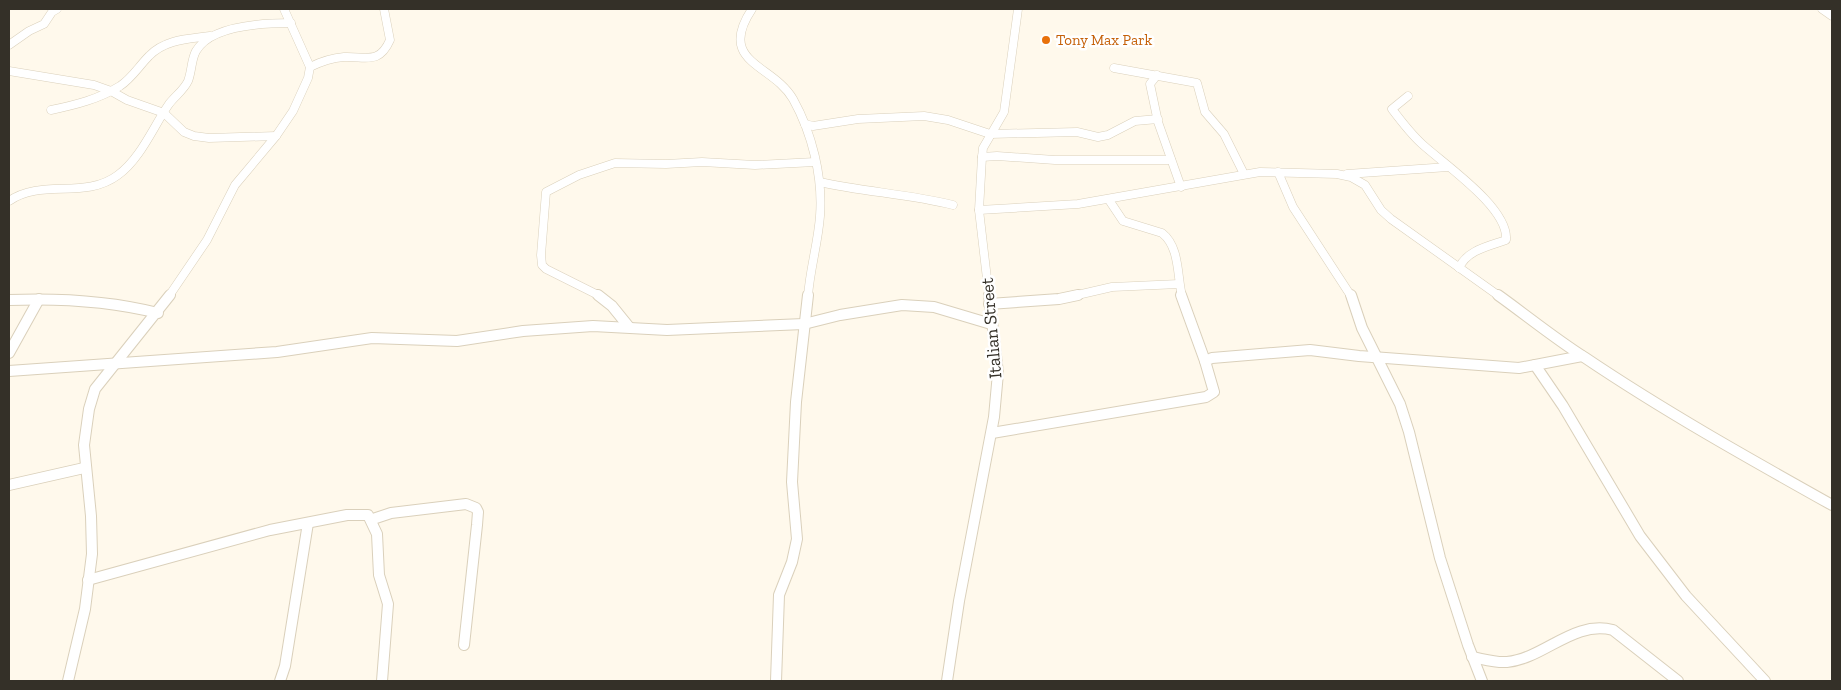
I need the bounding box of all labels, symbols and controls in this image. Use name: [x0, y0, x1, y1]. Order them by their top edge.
place label: Tony Max Park: [1056, 31, 1152, 49]
marker: Tony Max Park: [1040, 34, 1052, 46]
street label: Italian Street: [976, 276, 1006, 379]

